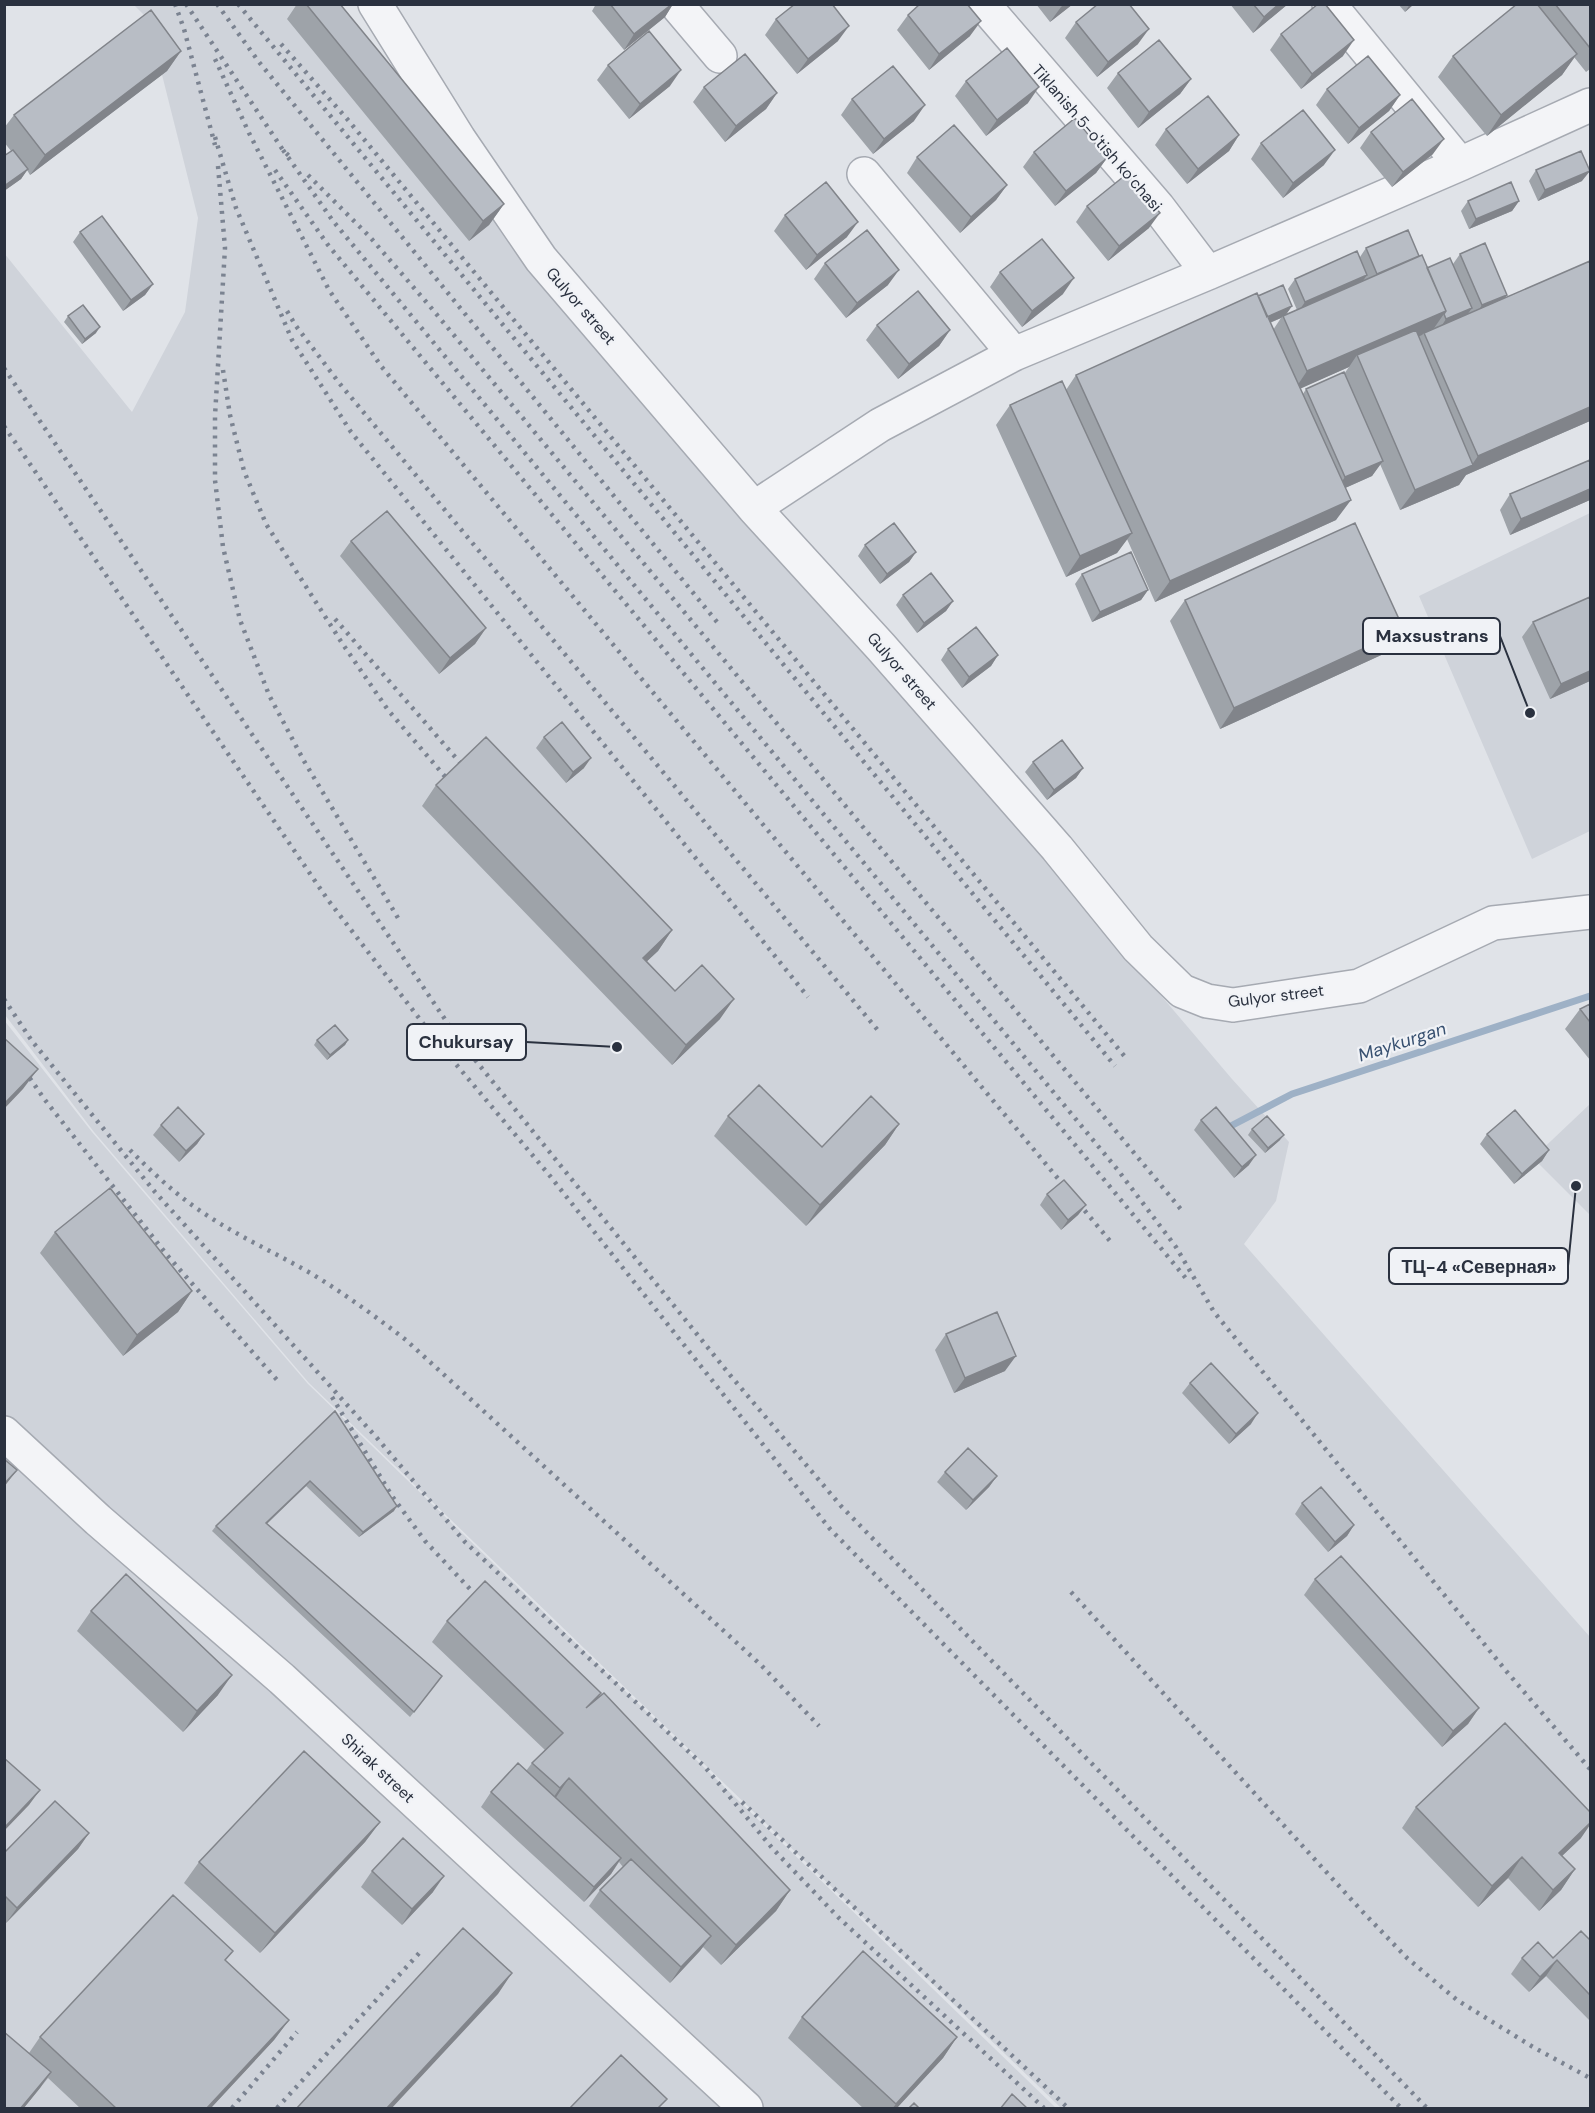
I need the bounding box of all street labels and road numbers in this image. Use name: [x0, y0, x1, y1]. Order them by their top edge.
street label: Tiklanish 5-o'tish ko‘chasi: [1027, 60, 1167, 216]
street label: Gulyor street: [541, 263, 621, 349]
street label: Gulyor street: [862, 628, 942, 714]
street label: Gulyor street: [1227, 980, 1325, 1012]
street label: Shirak street: [337, 1729, 419, 1807]

